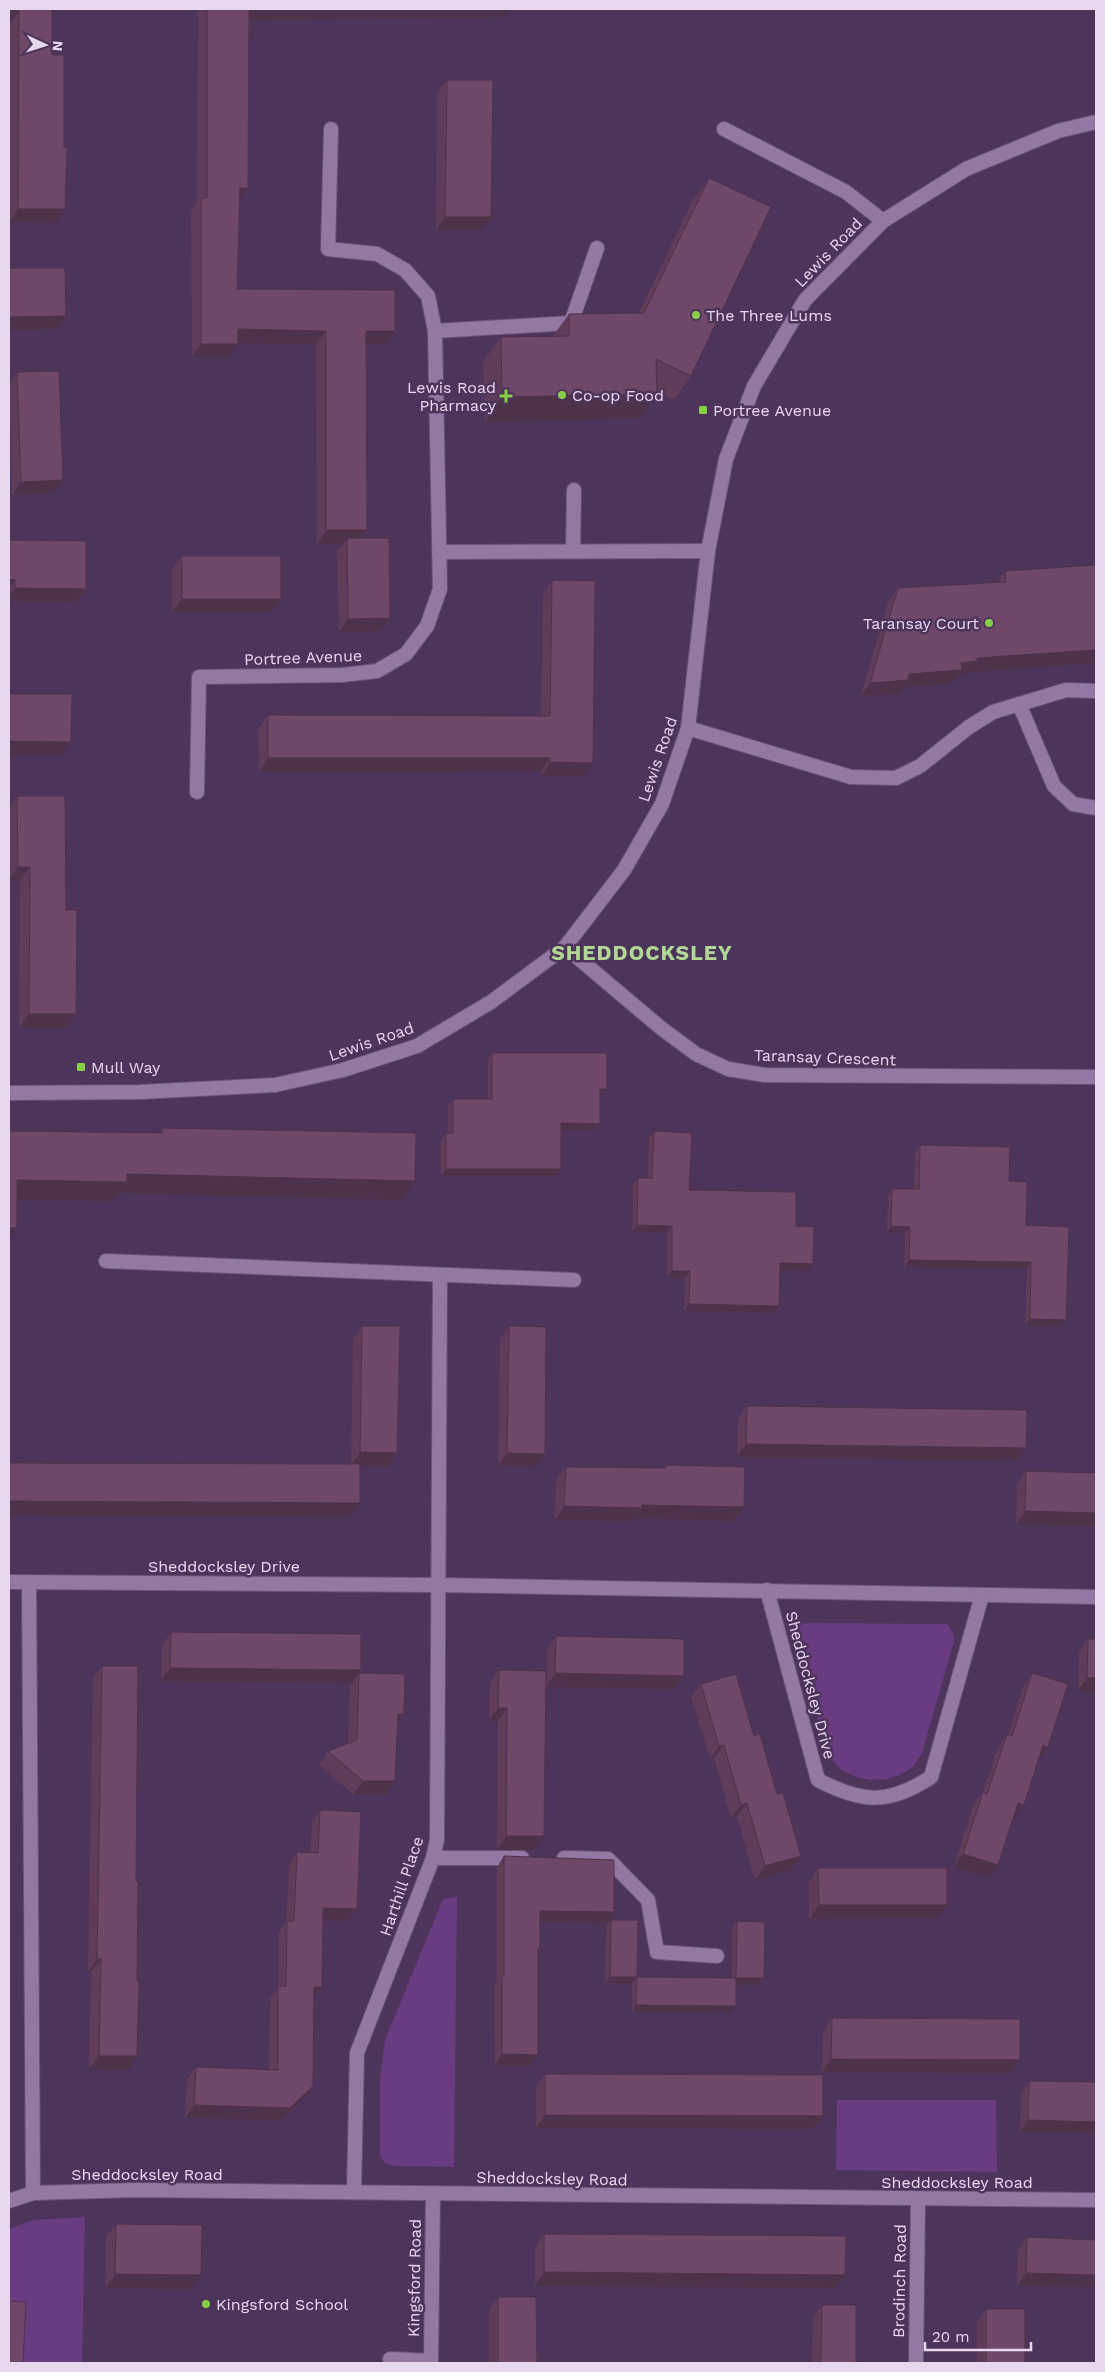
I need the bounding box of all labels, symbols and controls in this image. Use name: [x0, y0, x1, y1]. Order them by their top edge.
north arrow: [20, 20, 70, 70]
text: N: [50, 40, 66, 52]
street label: Lewis Road: [791, 214, 866, 291]
place label: The Three Lums: [706, 306, 832, 325]
marker: The Three Lums: [690, 309, 702, 321]
place label: Lewis Road Pharmacy: [407, 378, 497, 415]
place label: Co-op Food: [572, 386, 664, 405]
marker: Co-op Food: [556, 389, 568, 401]
marker: Lewis Road Pharmacy: [500, 390, 512, 402]
place label: Portree Avenue: [713, 401, 831, 420]
marker: Portree Avenue: [697, 404, 709, 416]
place label: Taransay Court: [863, 614, 979, 633]
marker: Taransay Court: [983, 617, 995, 629]
street label: Portree Avenue: [244, 646, 362, 669]
street label: Lewis Road: [634, 714, 681, 804]
district label: SHEDDOCKSLEY: [551, 940, 733, 965]
street label: Lewis Road: [326, 1018, 416, 1065]
street label: Taransay Crescent: [754, 1046, 897, 1069]
place label: Mull Way: [91, 1058, 161, 1077]
marker: Mull Way: [75, 1061, 87, 1073]
street label: Sheddocksley Drive: [148, 1557, 300, 1576]
street label: Sheddocksley Drive: [782, 1609, 839, 1761]
street label: Harthill Place: [376, 1834, 427, 1939]
street label: Sheddocksley Road: [71, 2165, 223, 2184]
street label: Sheddocksley Road: [476, 2168, 628, 2189]
street label: Sheddocksley Road: [881, 2173, 1033, 2192]
street label: Kingsford Road: [404, 2219, 425, 2337]
street label: Brodinch Road: [889, 2224, 910, 2338]
place label: Kingsford School: [216, 2295, 348, 2314]
marker: Kingsford School: [200, 2298, 212, 2310]
scale bar: [925, 2320, 1031, 2352]
text: 20 m: [932, 2328, 970, 2346]

